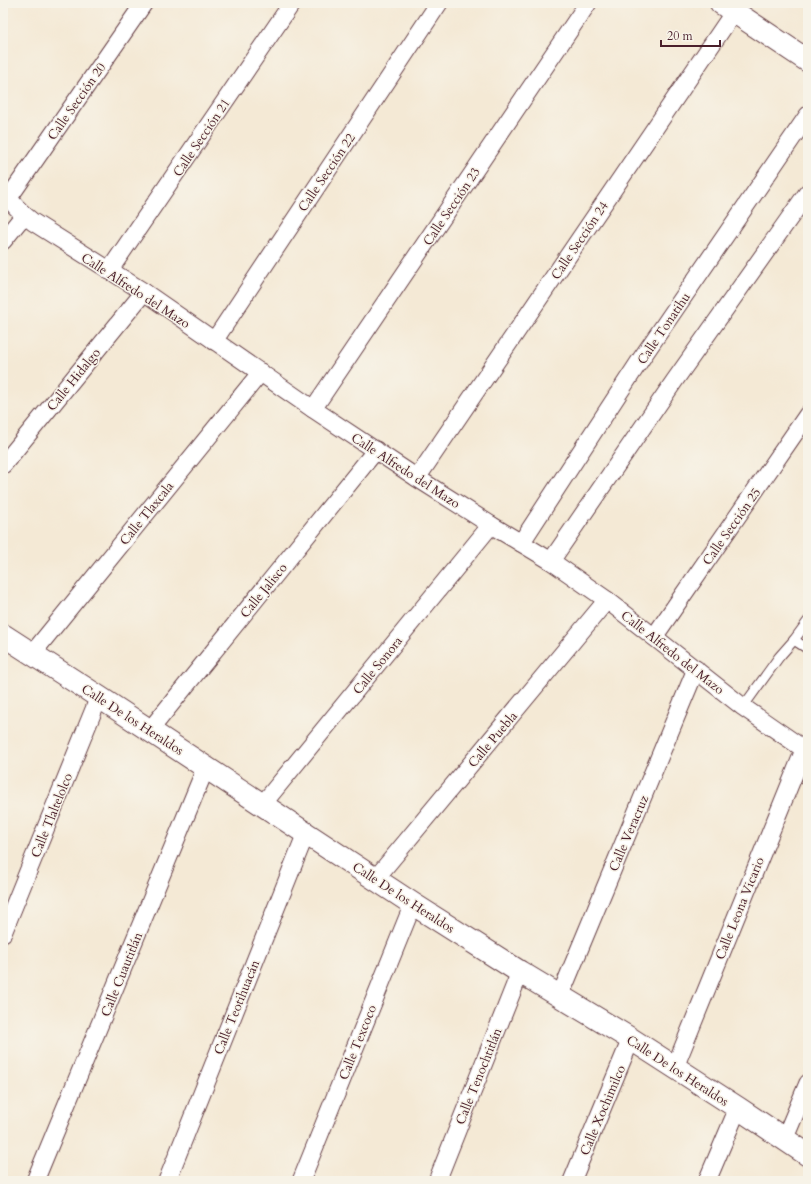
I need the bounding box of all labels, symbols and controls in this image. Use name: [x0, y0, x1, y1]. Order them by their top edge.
scale bar: [661, 22, 720, 48]
text: 20 m: [667, 28, 694, 44]
street label: Calle Sección 20: [43, 59, 110, 144]
street label: Calle Sección 21: [169, 95, 235, 180]
street label: Calle Sección 22: [294, 130, 360, 215]
street label: Calle Sección 23: [419, 164, 485, 249]
street label: Calle Sección 24: [547, 198, 613, 283]
street label: Calle Alfredo del Mazo: [78, 249, 193, 333]
street label: Calle Tonatihu: [633, 289, 695, 368]
street label: Calle Hidalgo: [43, 344, 105, 415]
street label: Calle Alfredo del Mazo: [348, 429, 463, 513]
street label: Calle Tlaxcala: [116, 478, 178, 549]
street label: Calle Sección 25: [698, 484, 765, 569]
street label: Calle Jalisco: [236, 559, 291, 622]
street label: Calle Alfredo del Mazo: [617, 607, 728, 699]
street label: Calle Sonora: [349, 633, 407, 698]
street label: Calle De los Heraldos: [78, 680, 187, 760]
street label: Calle Puebla: [464, 707, 522, 772]
street label: Calle Tlaltelolco: [27, 770, 77, 860]
street label: Calle Veracruz: [605, 792, 653, 874]
street label: Calle Leona Vicario: [711, 854, 769, 962]
street label: Calle De los Heraldos: [349, 858, 458, 938]
street label: Calle Cuautitlán: [97, 929, 147, 1019]
street label: Calle Teotihuacán: [210, 957, 264, 1057]
street label: Calle Texcoco: [335, 1002, 381, 1083]
street label: Calle Tenochtitlán: [451, 1025, 507, 1127]
street label: Calle De los Heraldos: [623, 1031, 732, 1111]
street label: Calle Xochimilco: [576, 1062, 630, 1158]

